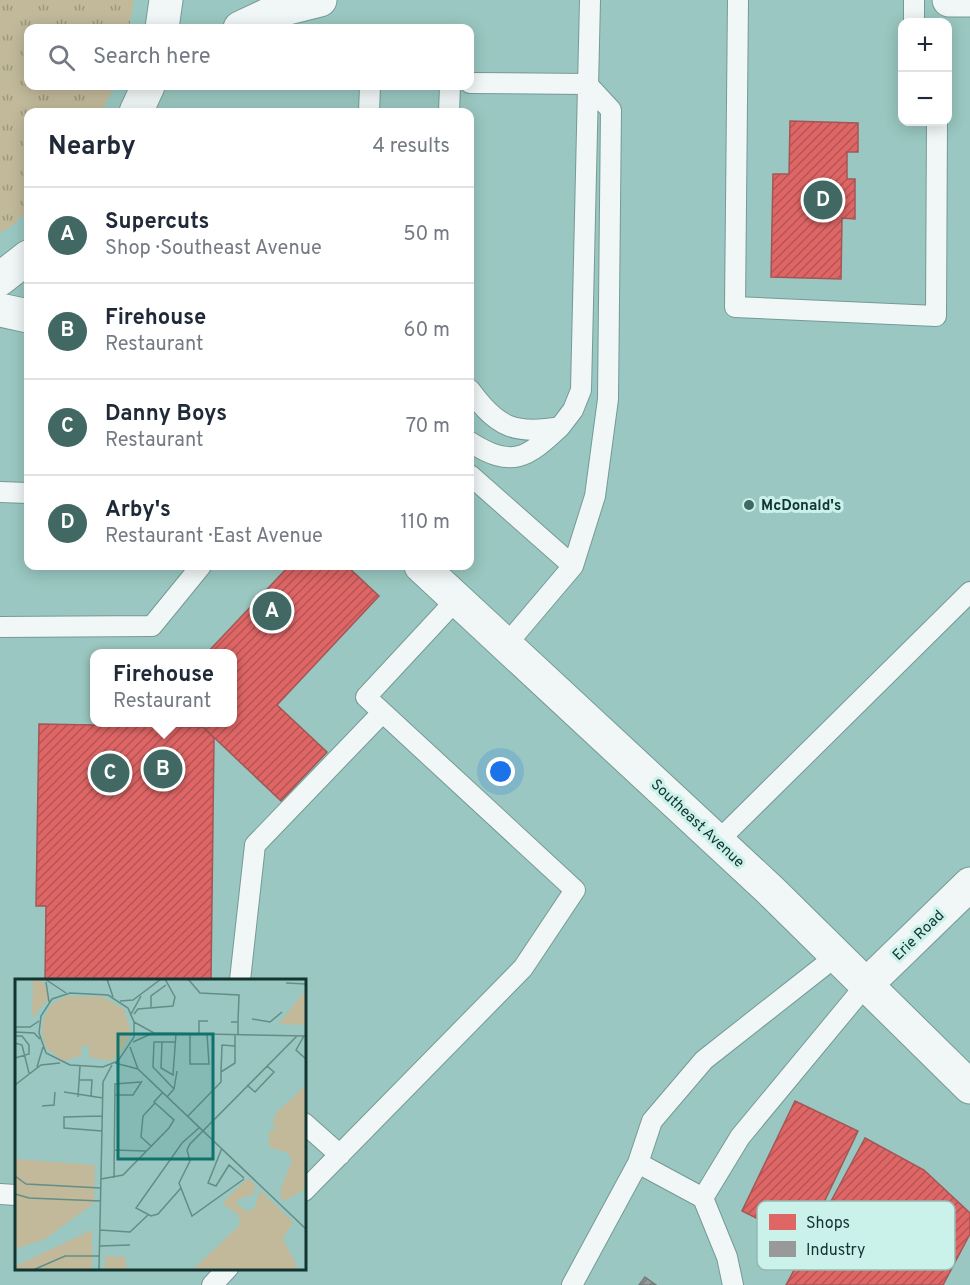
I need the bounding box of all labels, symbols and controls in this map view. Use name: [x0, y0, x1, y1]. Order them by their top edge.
map controls: [898, 18, 952, 126]
button: +: [898, 18, 952, 72]
search box: [24, 24, 474, 90]
icon: search: [45, 41, 78, 74]
text: Search here: [93, 44, 211, 71]
button: −: [898, 72, 952, 126]
text: Nearby: [48, 131, 136, 164]
text: 4 results: [373, 134, 450, 160]
pin: D: [804, 178, 842, 222]
text: Supercuts: [105, 209, 209, 236]
text: A: [60, 222, 75, 248]
text: 50 m: [403, 222, 450, 248]
text: Shop · Southeast Avenue: [105, 236, 322, 262]
text: Firehouse: [105, 305, 206, 332]
text: B: [61, 318, 74, 344]
text: 60 m: [404, 318, 450, 344]
text: Restaurant: [105, 332, 204, 358]
text: Danny Boys: [105, 401, 227, 428]
text: C: [61, 414, 74, 440]
text: 70 m: [406, 414, 450, 440]
text: Restaurant: [105, 428, 204, 454]
text: Arby's: [105, 497, 171, 524]
place label: McDonald's: [761, 497, 841, 516]
marker: McDonald's: [742, 498, 756, 512]
text: D: [60, 510, 75, 536]
text: 110 m: [401, 510, 450, 536]
text: Restaurant · East Avenue: [105, 524, 323, 550]
pin: A: [252, 588, 292, 634]
popup: [90, 649, 237, 727]
text: Firehouse: [113, 662, 214, 689]
text: Restaurant: [113, 689, 211, 715]
pin: B: [144, 746, 182, 792]
pin: C: [90, 750, 130, 796]
your location: [486, 757, 515, 786]
street label: Southeast Avenue: [646, 776, 748, 872]
street label: Erie Road: [889, 907, 949, 965]
inset map: [15, 979, 306, 1270]
legend: [757, 1201, 955, 1270]
text: Shops: [806, 1214, 850, 1234]
text: Industry: [806, 1241, 865, 1261]

